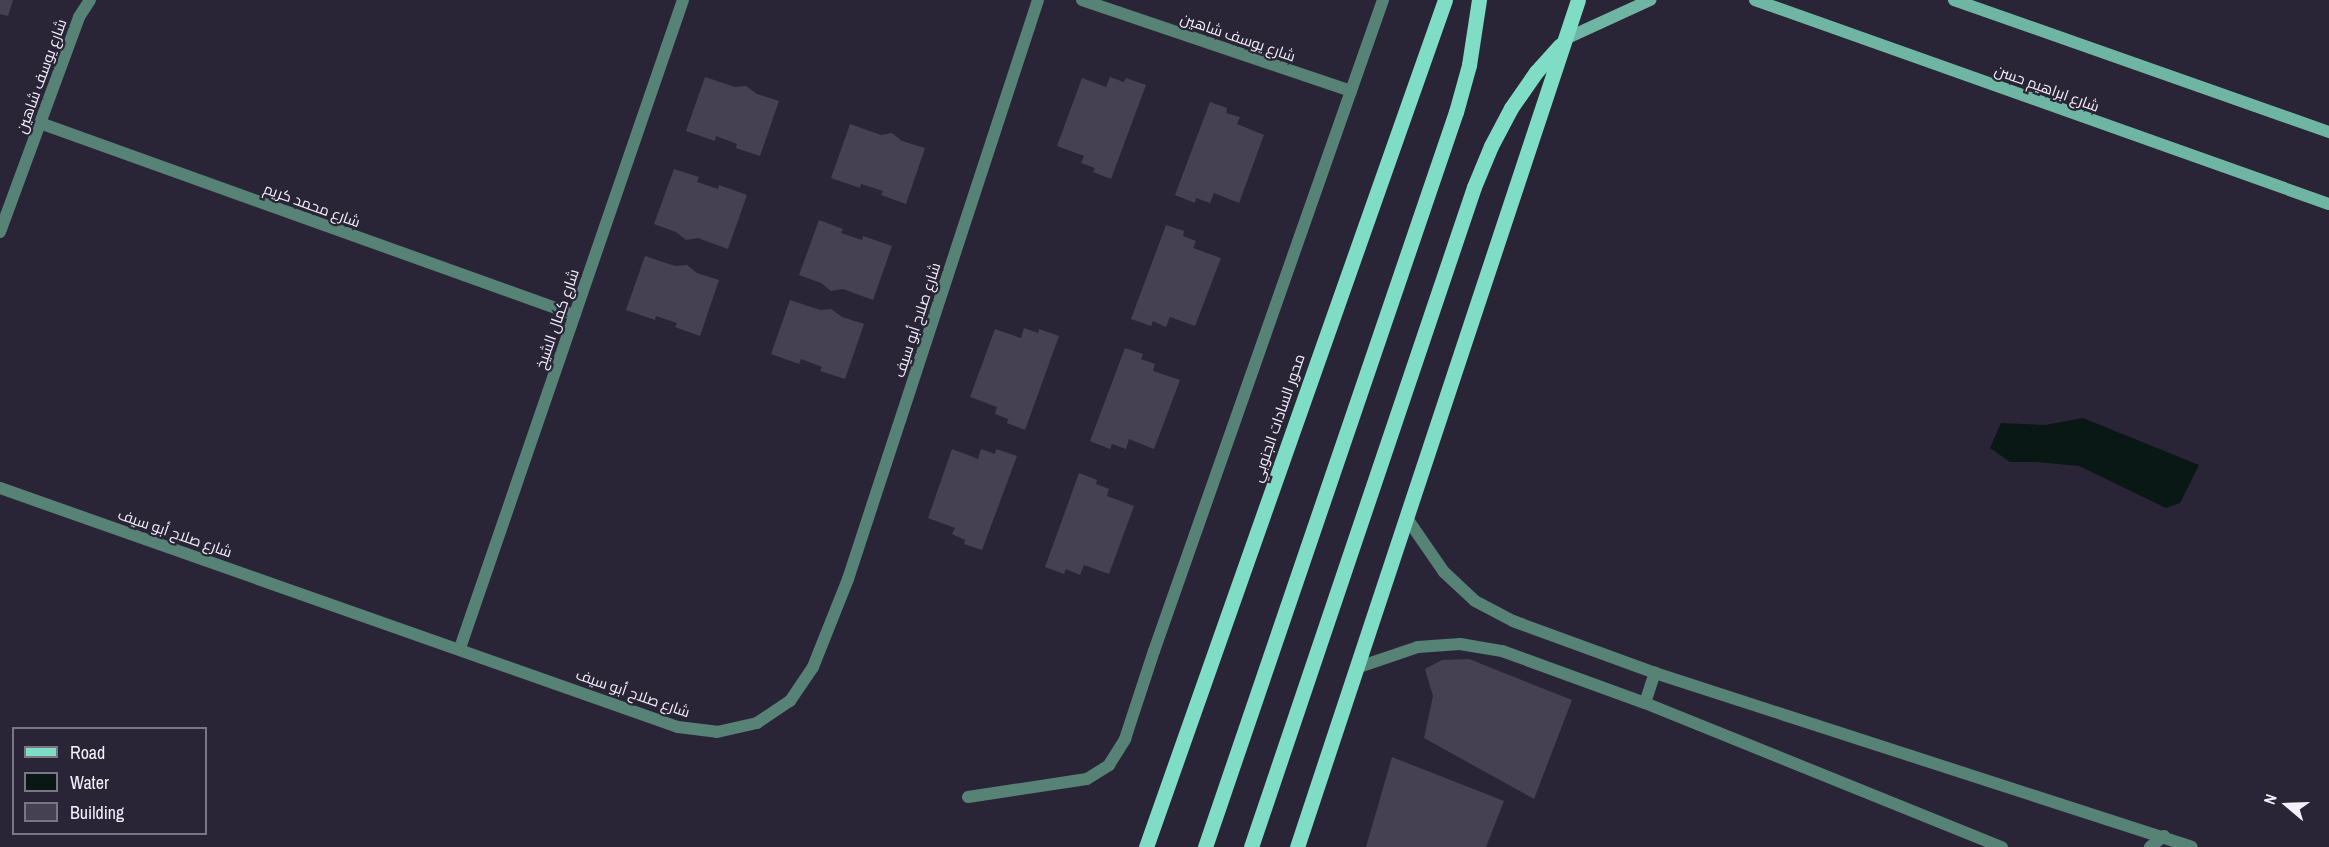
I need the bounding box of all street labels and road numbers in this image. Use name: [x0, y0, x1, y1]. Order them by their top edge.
street label: شارع يوسف شاهين: [1178, 9, 1298, 65]
street label: شارع يوسف شاهين: [12, 16, 70, 136]
street label: شارع ابراهيم حسن: [1992, 61, 2102, 115]
street label: شارع محمد كريم: [261, 179, 363, 231]
street label: شارع صلاح أبو سيف: [890, 260, 944, 380]
street label: شارع كمال الشيخ: [531, 267, 583, 371]
street label: محور السادات الجنوبي: [1248, 352, 1308, 484]
street label: شارع صلاح أبو سيف: [115, 505, 235, 561]
street label: شارع صلاح أبو سيف: [573, 665, 693, 721]

